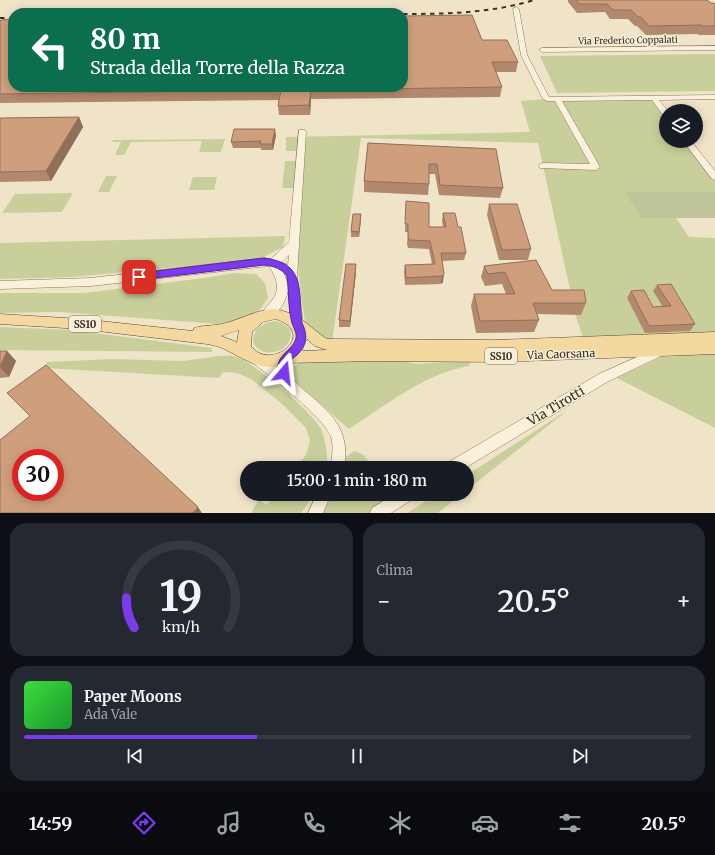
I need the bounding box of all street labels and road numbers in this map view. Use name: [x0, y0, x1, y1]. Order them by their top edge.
street label: Via Frederico Coppalati: [577, 34, 678, 46]
road number: SS10: [69, 316, 101, 332]
street label: Via Caorsana: [526, 346, 596, 362]
road number: SS10: [485, 348, 517, 364]
street label: Via Tirotti: [523, 382, 588, 430]

